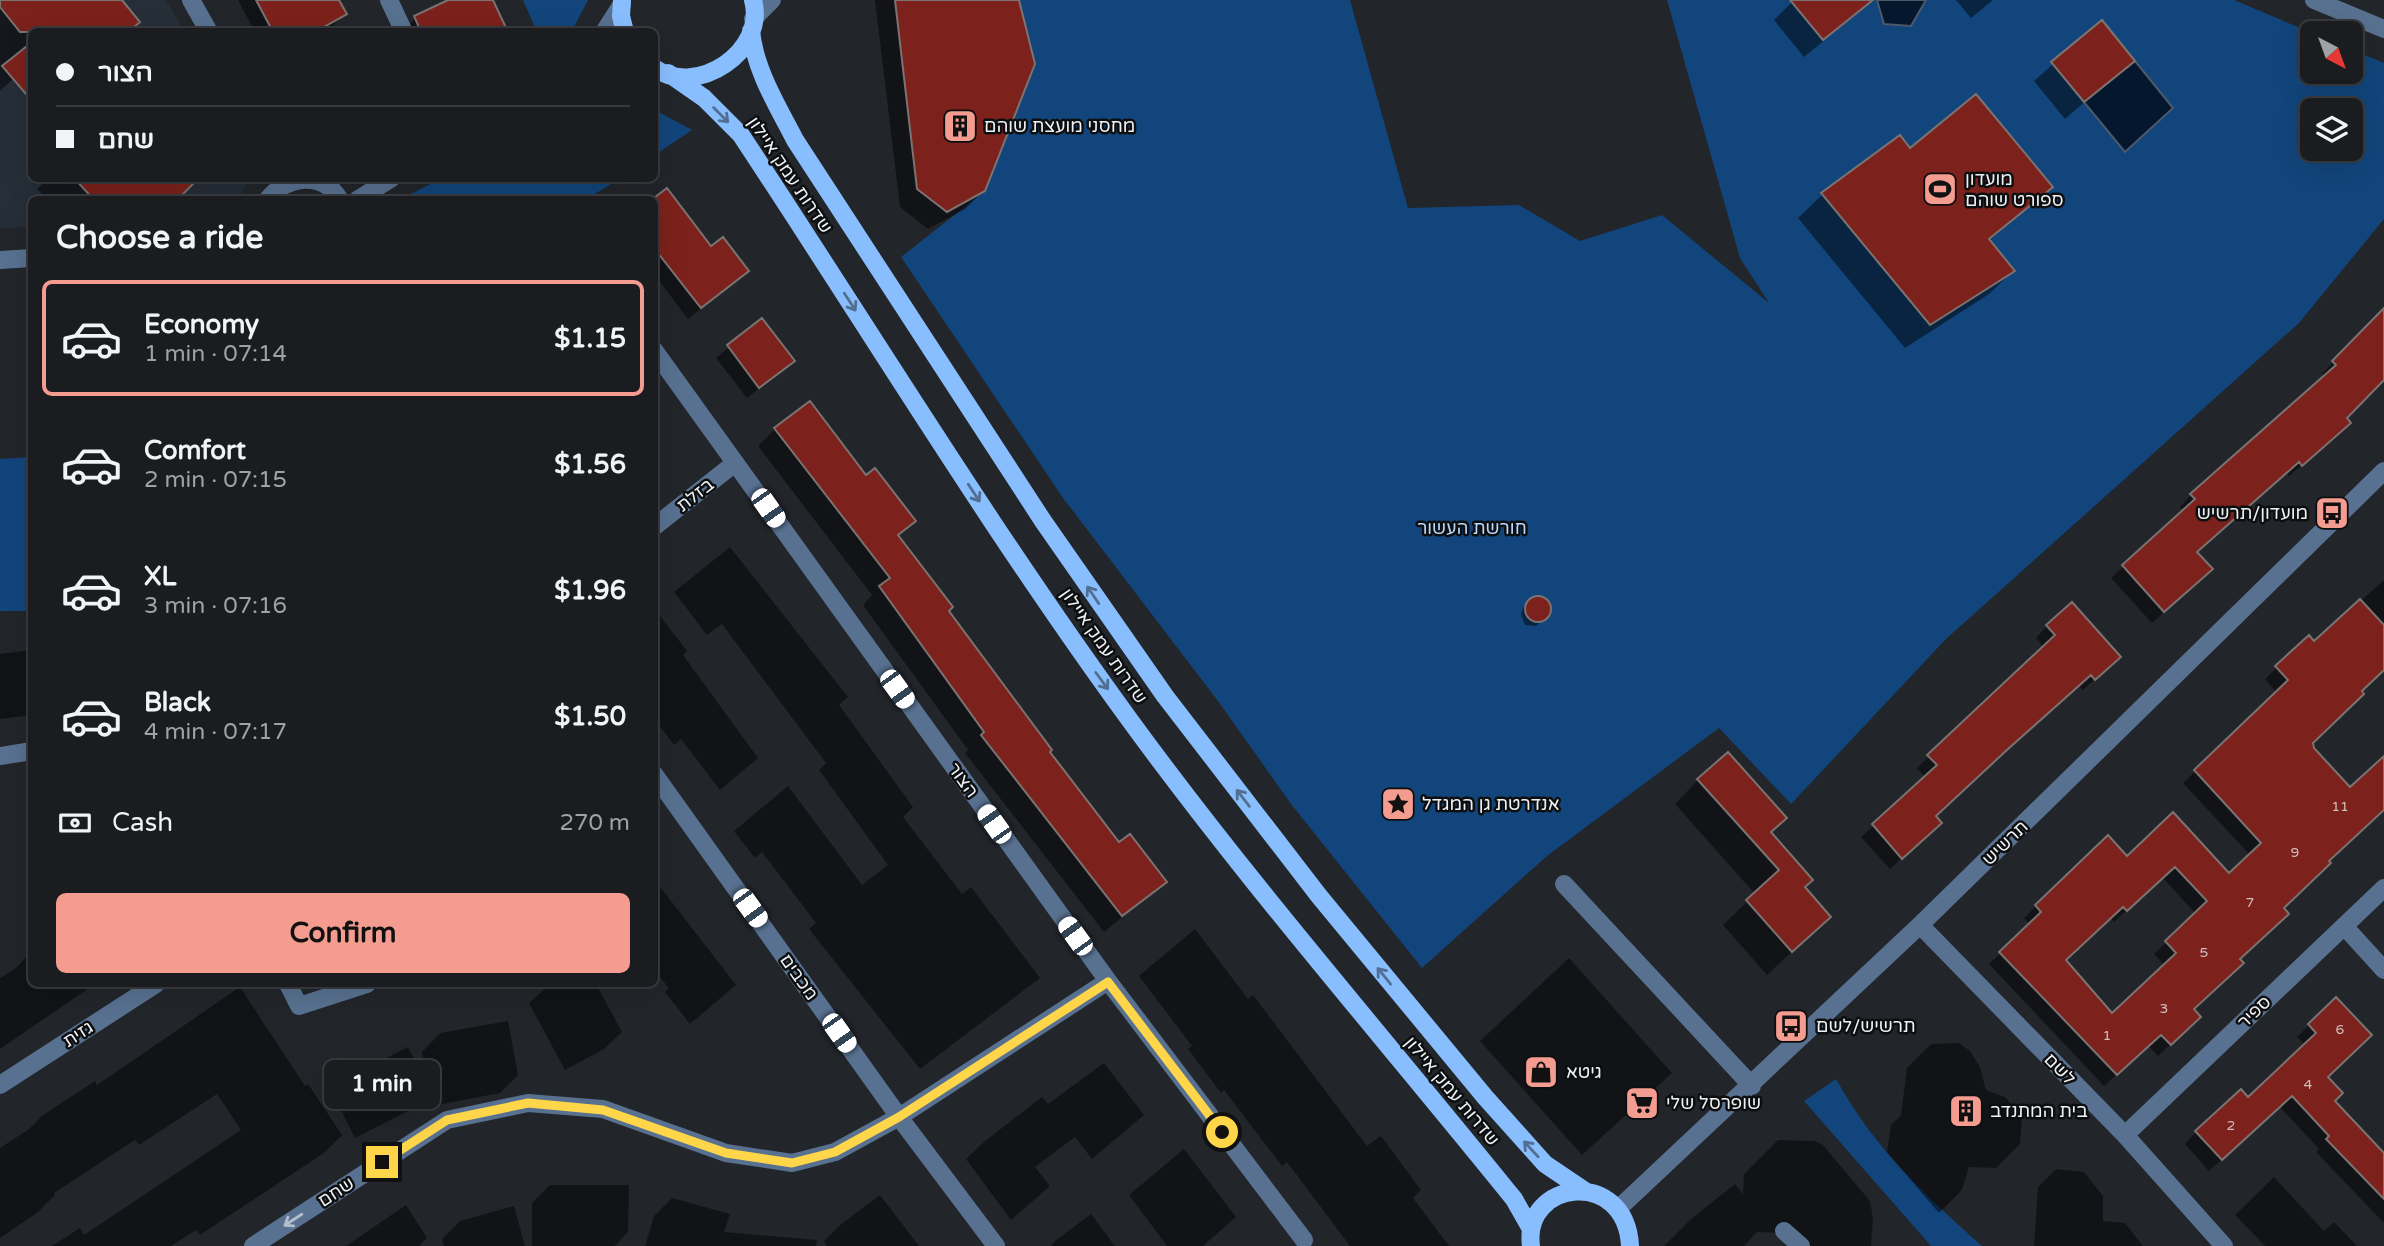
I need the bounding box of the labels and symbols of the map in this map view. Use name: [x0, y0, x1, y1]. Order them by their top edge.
north arrow: [2300, 21, 2362, 84]
one-way arrow: [713, 106, 730, 123]
building icon: מחסני מועצת שוהם: [941, 107, 979, 145]
street label: שדרות עמק איילון: [743, 113, 837, 237]
place label: מחסני מועצת שוהם: [984, 115, 1135, 137]
place label: מועדון ספורט שוהם: [1965, 168, 2064, 211]
sports icon: מועדון ספורט שוהם: [1921, 170, 1959, 208]
one-way arrow: [842, 292, 857, 311]
street label: בזלת: [672, 473, 718, 516]
one-way arrow: [967, 482, 981, 502]
car: [748, 485, 789, 531]
bus stop icon: מועדון/תרשיש: [2313, 494, 2351, 532]
place label: מועדון/תרשיש: [2197, 502, 2308, 524]
park label: חורשת העשור: [1417, 517, 1527, 539]
street label: שדרות עמק איילון: [1056, 584, 1152, 708]
one-way arrow: [1086, 586, 1101, 605]
car: [877, 666, 918, 712]
one-way arrow: [1094, 671, 1109, 690]
street label: הצור: [943, 758, 983, 802]
place icon: אנדרטת גן המגדל: [1379, 785, 1417, 823]
one-way arrow: [1235, 789, 1250, 807]
place label: אנדרטת גן המגדל: [1422, 793, 1560, 815]
house number: 11: [2331, 798, 2349, 815]
car: [974, 801, 1015, 847]
street label: תרשיש: [1977, 816, 2033, 870]
house number: 9: [2291, 844, 2299, 861]
car: [730, 885, 771, 931]
house number: 7: [2246, 894, 2254, 911]
car: [1055, 913, 1096, 959]
house number: 5: [2200, 944, 2208, 961]
street label: מכבים: [775, 950, 823, 1004]
one-way arrow: [1376, 968, 1392, 986]
street label: ספיר: [2233, 991, 2275, 1033]
house number: 3: [2160, 1000, 2168, 1017]
bus stop icon: תרשיש/לשם: [1772, 1007, 1810, 1045]
car: [819, 1010, 860, 1056]
place label: תרשיש/לשם: [1816, 1015, 1916, 1037]
street label: גזית: [59, 1016, 97, 1052]
house number: 6: [2336, 1021, 2345, 1038]
house number: 1: [2103, 1027, 2111, 1044]
street label: שדרות עמק איילון: [1400, 1032, 1504, 1150]
street label: לשם: [2040, 1048, 2080, 1090]
shop icon: גיטא: [1522, 1053, 1560, 1091]
callout: 1 min: [324, 1060, 440, 1110]
place label: גיטא: [1566, 1061, 1602, 1083]
house number: 4: [2304, 1076, 2313, 1093]
supermarket icon: שופרסל שלי: [1623, 1084, 1661, 1122]
place label: שופרסל שלי: [1666, 1092, 1761, 1114]
building icon: בית המתנדב: [1947, 1092, 1985, 1130]
place label: בית המתנדב: [1990, 1100, 2088, 1122]
route start: [1206, 1116, 1238, 1148]
house number: 2: [2227, 1117, 2235, 1134]
one-way arrow: [1523, 1141, 1540, 1158]
route end: [366, 1146, 398, 1178]
street label: שחם: [314, 1172, 358, 1212]
one-way arrow: [284, 1213, 303, 1227]

